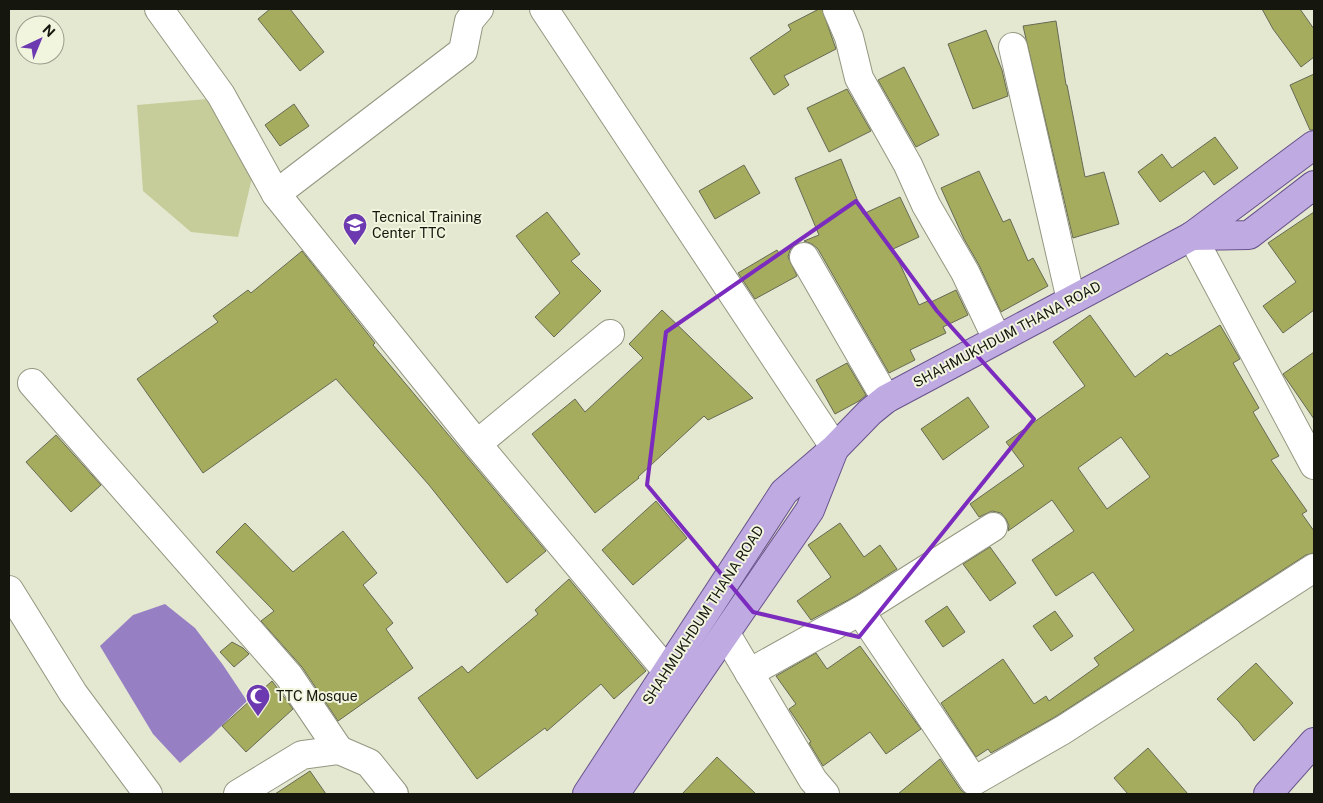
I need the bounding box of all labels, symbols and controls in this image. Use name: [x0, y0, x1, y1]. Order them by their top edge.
north arrow: [15, 15, 65, 65]
text: N: [40, 21, 59, 40]
place label: Tecnical Training Center TTC: [372, 209, 482, 241]
school or university icon: Tecnical Training Center TTC: [342, 212, 368, 246]
street label: SHAHMUKHDUM THANA ROAD: [911, 278, 1103, 390]
street label: SHAHMUKHDUM THANA ROAD: [639, 523, 767, 707]
mosque icon: TTC Mosque: [245, 683, 271, 717]
place label: TTC Mosque: [276, 688, 358, 704]

